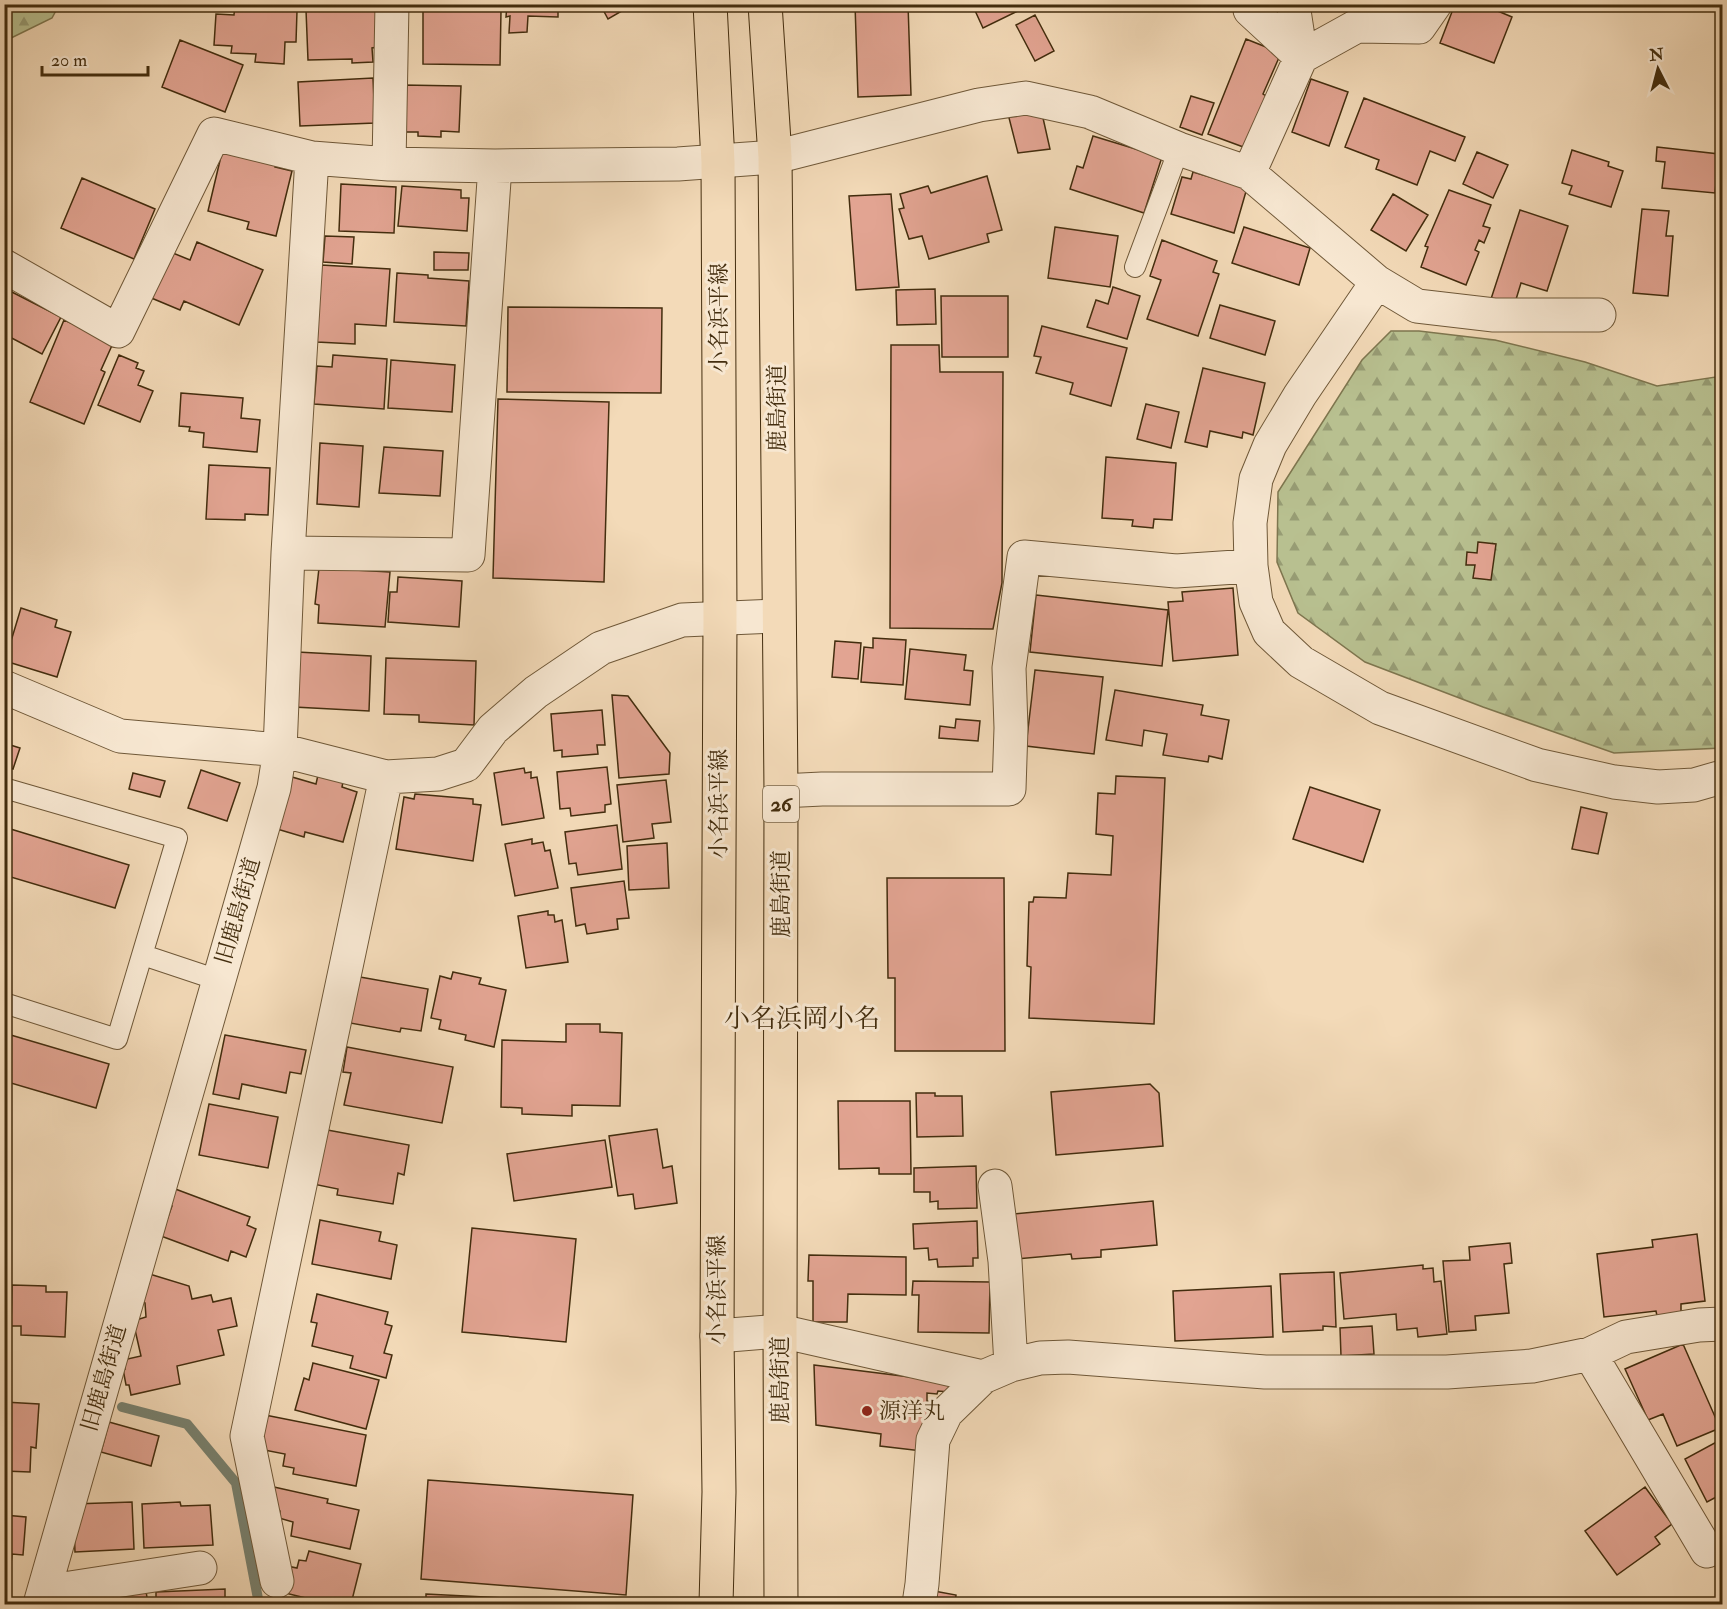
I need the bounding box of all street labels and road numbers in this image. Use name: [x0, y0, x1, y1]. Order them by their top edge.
street label: 小名浜平線: [705, 263, 733, 373]
street label: 鹿島街道: [763, 364, 791, 452]
street label: 小名浜平線: [705, 749, 733, 859]
road number: 26: [763, 786, 799, 822]
street label: 鹿島街道: [767, 850, 795, 938]
street label: 旧鹿島街道: [209, 854, 267, 968]
street label: 小名浜平線: [703, 1235, 731, 1345]
street label: 旧鹿島街道: [75, 1321, 133, 1435]
street label: 鹿島街道: [766, 1336, 794, 1424]

